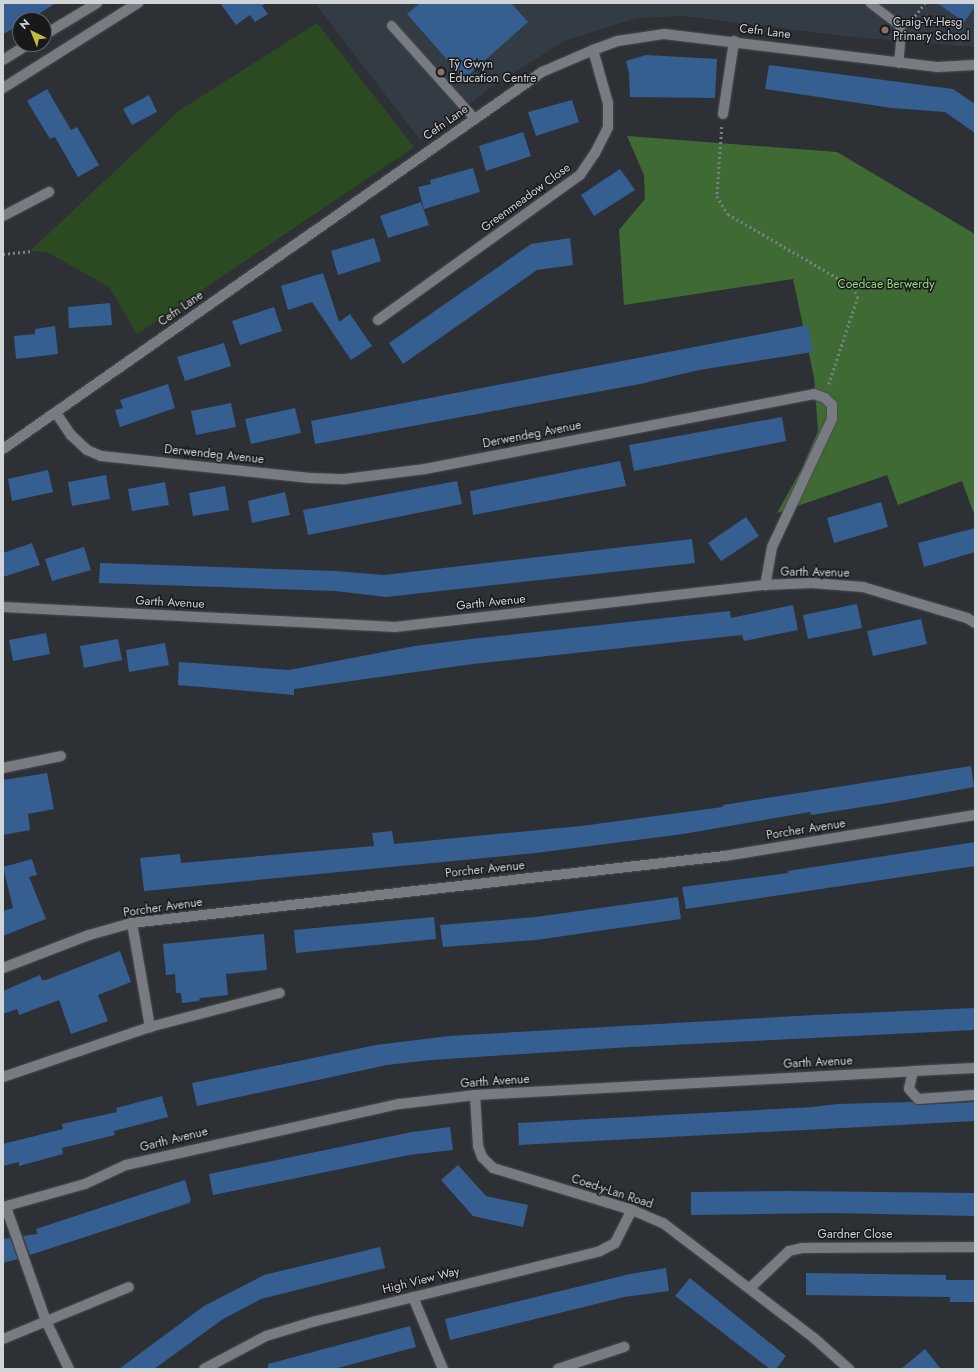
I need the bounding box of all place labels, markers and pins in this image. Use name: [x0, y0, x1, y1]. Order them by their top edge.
place label: Craig-Yr-Hesg Primary School: [893, 16, 970, 44]
marker: Craig-Yr-Hesg Primary School: [880, 25, 890, 35]
place label: Tŷ Gwyn Education Centre: [449, 58, 536, 86]
marker: Tŷ Gwyn Education Centre: [436, 67, 446, 77]

